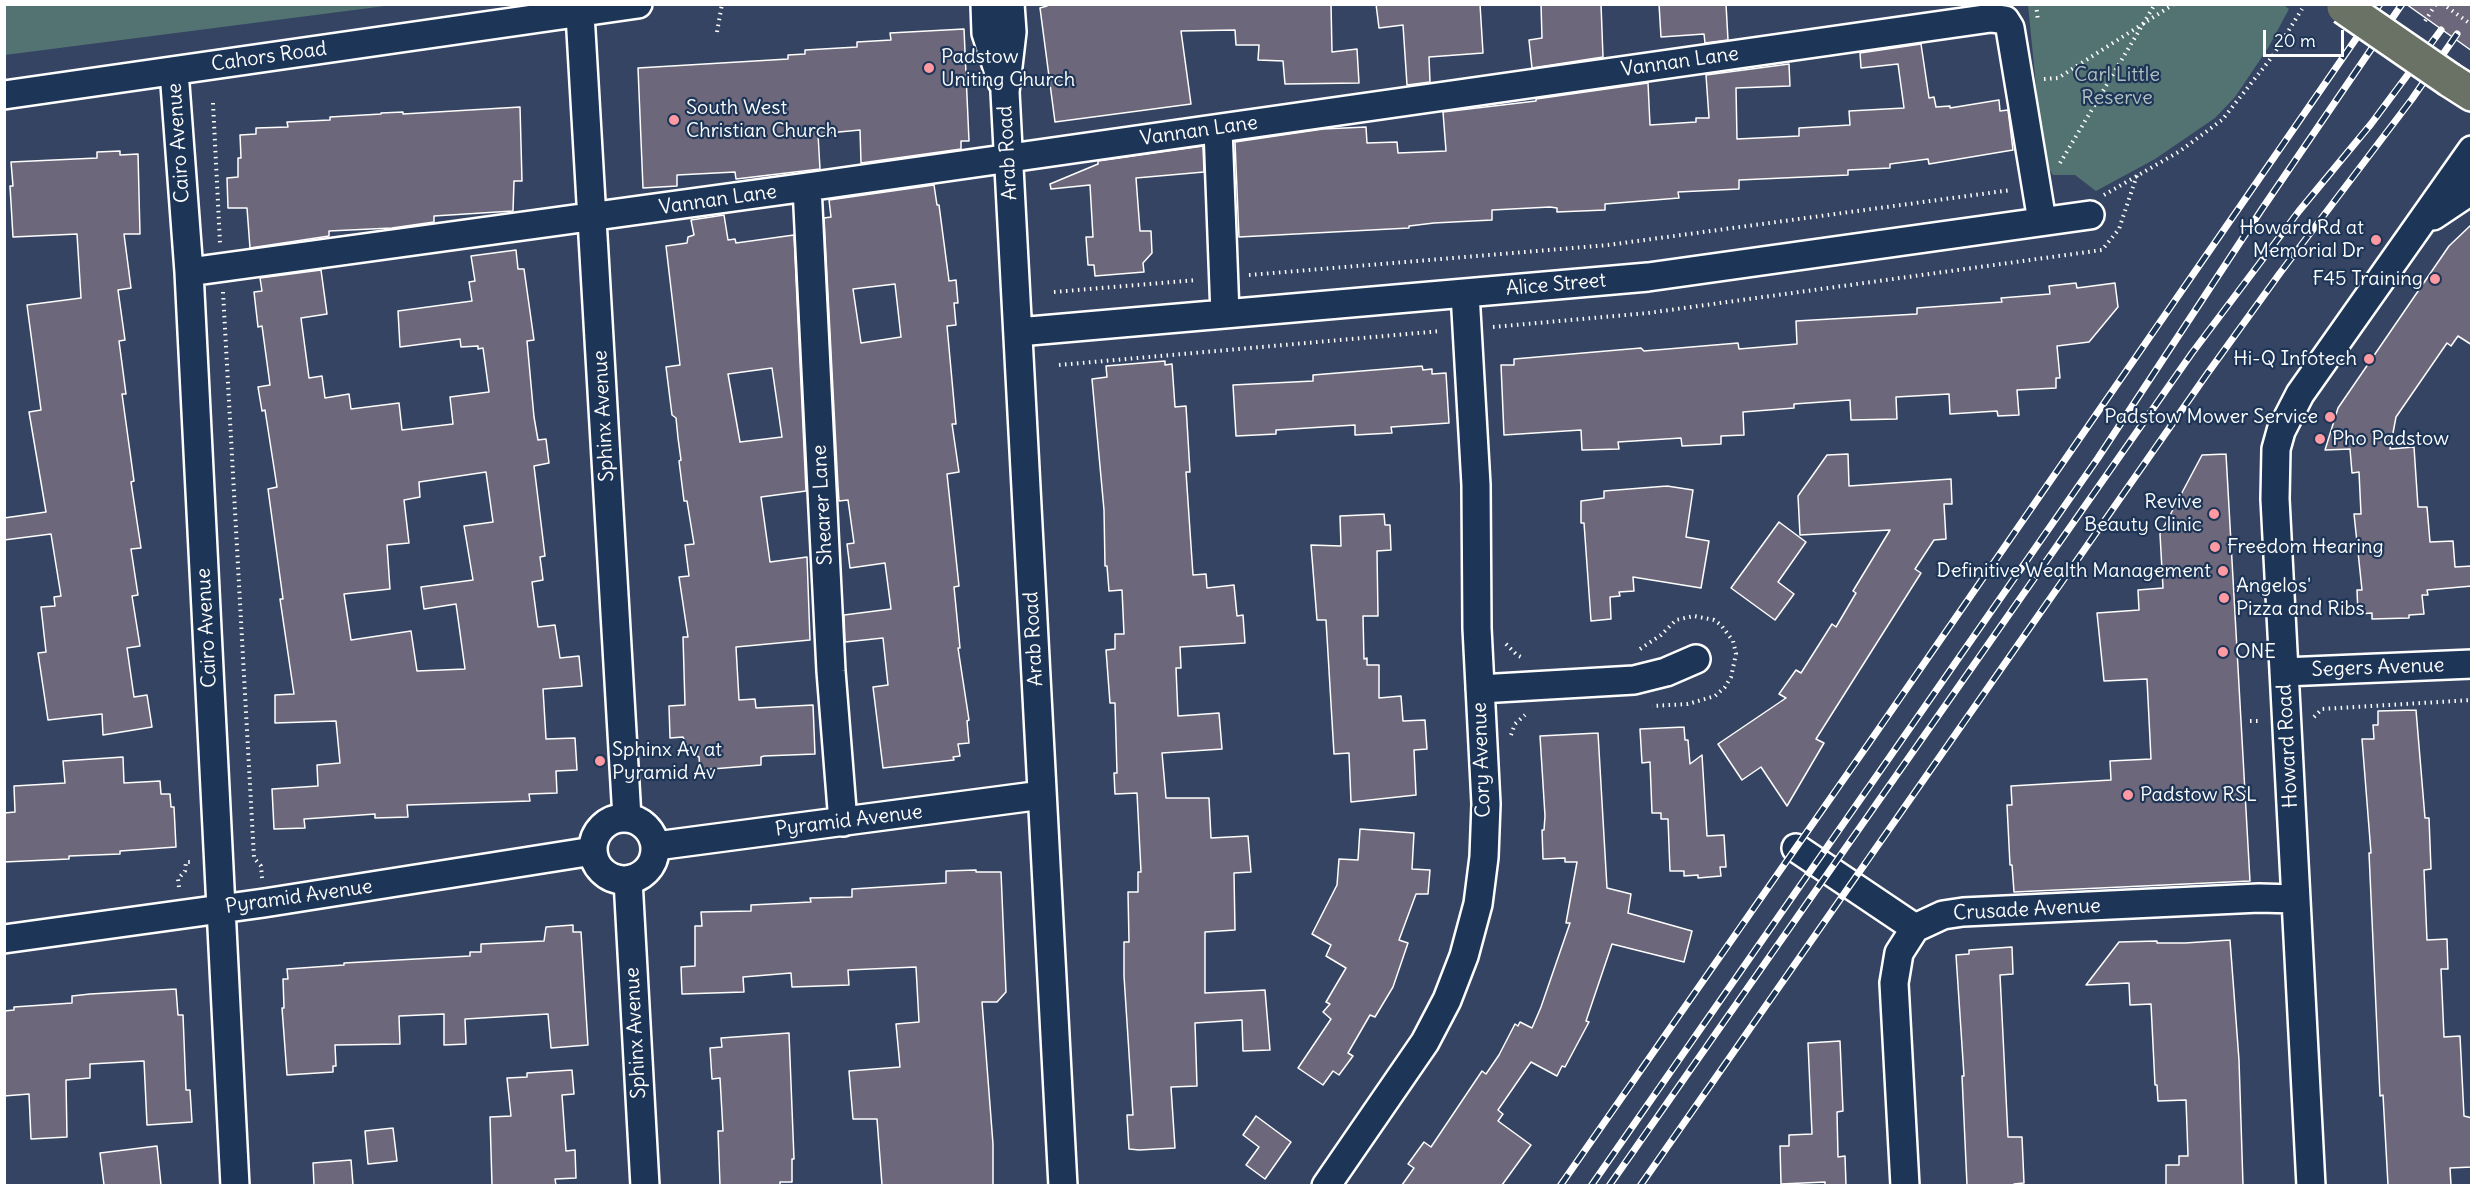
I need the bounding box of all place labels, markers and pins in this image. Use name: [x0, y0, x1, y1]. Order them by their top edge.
place label: Padstow Uniting Church: [941, 45, 1075, 92]
marker: Padstow Uniting Church: [922, 61, 936, 75]
place label: South West Christian Church: [686, 96, 837, 143]
marker: South West Christian Church: [667, 113, 681, 127]
place label: Howard Rd at Memorial Dr: [2240, 216, 2364, 263]
marker: Howard Rd at Memorial Dr: [2369, 233, 2383, 247]
place label: F45 Training: [2312, 267, 2423, 291]
marker: F45 Training: [2428, 272, 2442, 286]
place label: Hi-Q Infotech: [2233, 347, 2357, 371]
marker: Hi-Q Infotech: [2362, 352, 2376, 366]
place label: Padstow Mower Service: [2104, 405, 2318, 429]
marker: Padstow Mower Service: [2323, 410, 2337, 424]
place label: Pho Padstow: [2332, 427, 2449, 451]
marker: Pho Padstow: [2313, 432, 2327, 446]
place label: Revive Beauty Clinic: [2084, 490, 2202, 537]
marker: Revive Beauty Clinic: [2207, 507, 2221, 521]
place label: Freedom Hearing: [2227, 535, 2384, 559]
marker: Freedom Hearing: [2208, 540, 2222, 554]
place label: Definitive Wealth Management: [1937, 559, 2211, 583]
marker: Definitive Wealth Management: [2216, 564, 2230, 578]
place label: Angelos' Pizza and Ribs: [2236, 574, 2365, 621]
marker: Angelos' Pizza and Ribs: [2217, 591, 2231, 605]
place label: ONE: [2235, 640, 2276, 664]
marker: ONE: [2216, 645, 2230, 659]
place label: Sphinx Av at Pyramid Av: [612, 738, 722, 785]
marker: Sphinx Av at Pyramid Av: [593, 754, 607, 768]
place label: Padstow RSL: [2140, 783, 2257, 807]
marker: Padstow RSL: [2121, 788, 2135, 802]

